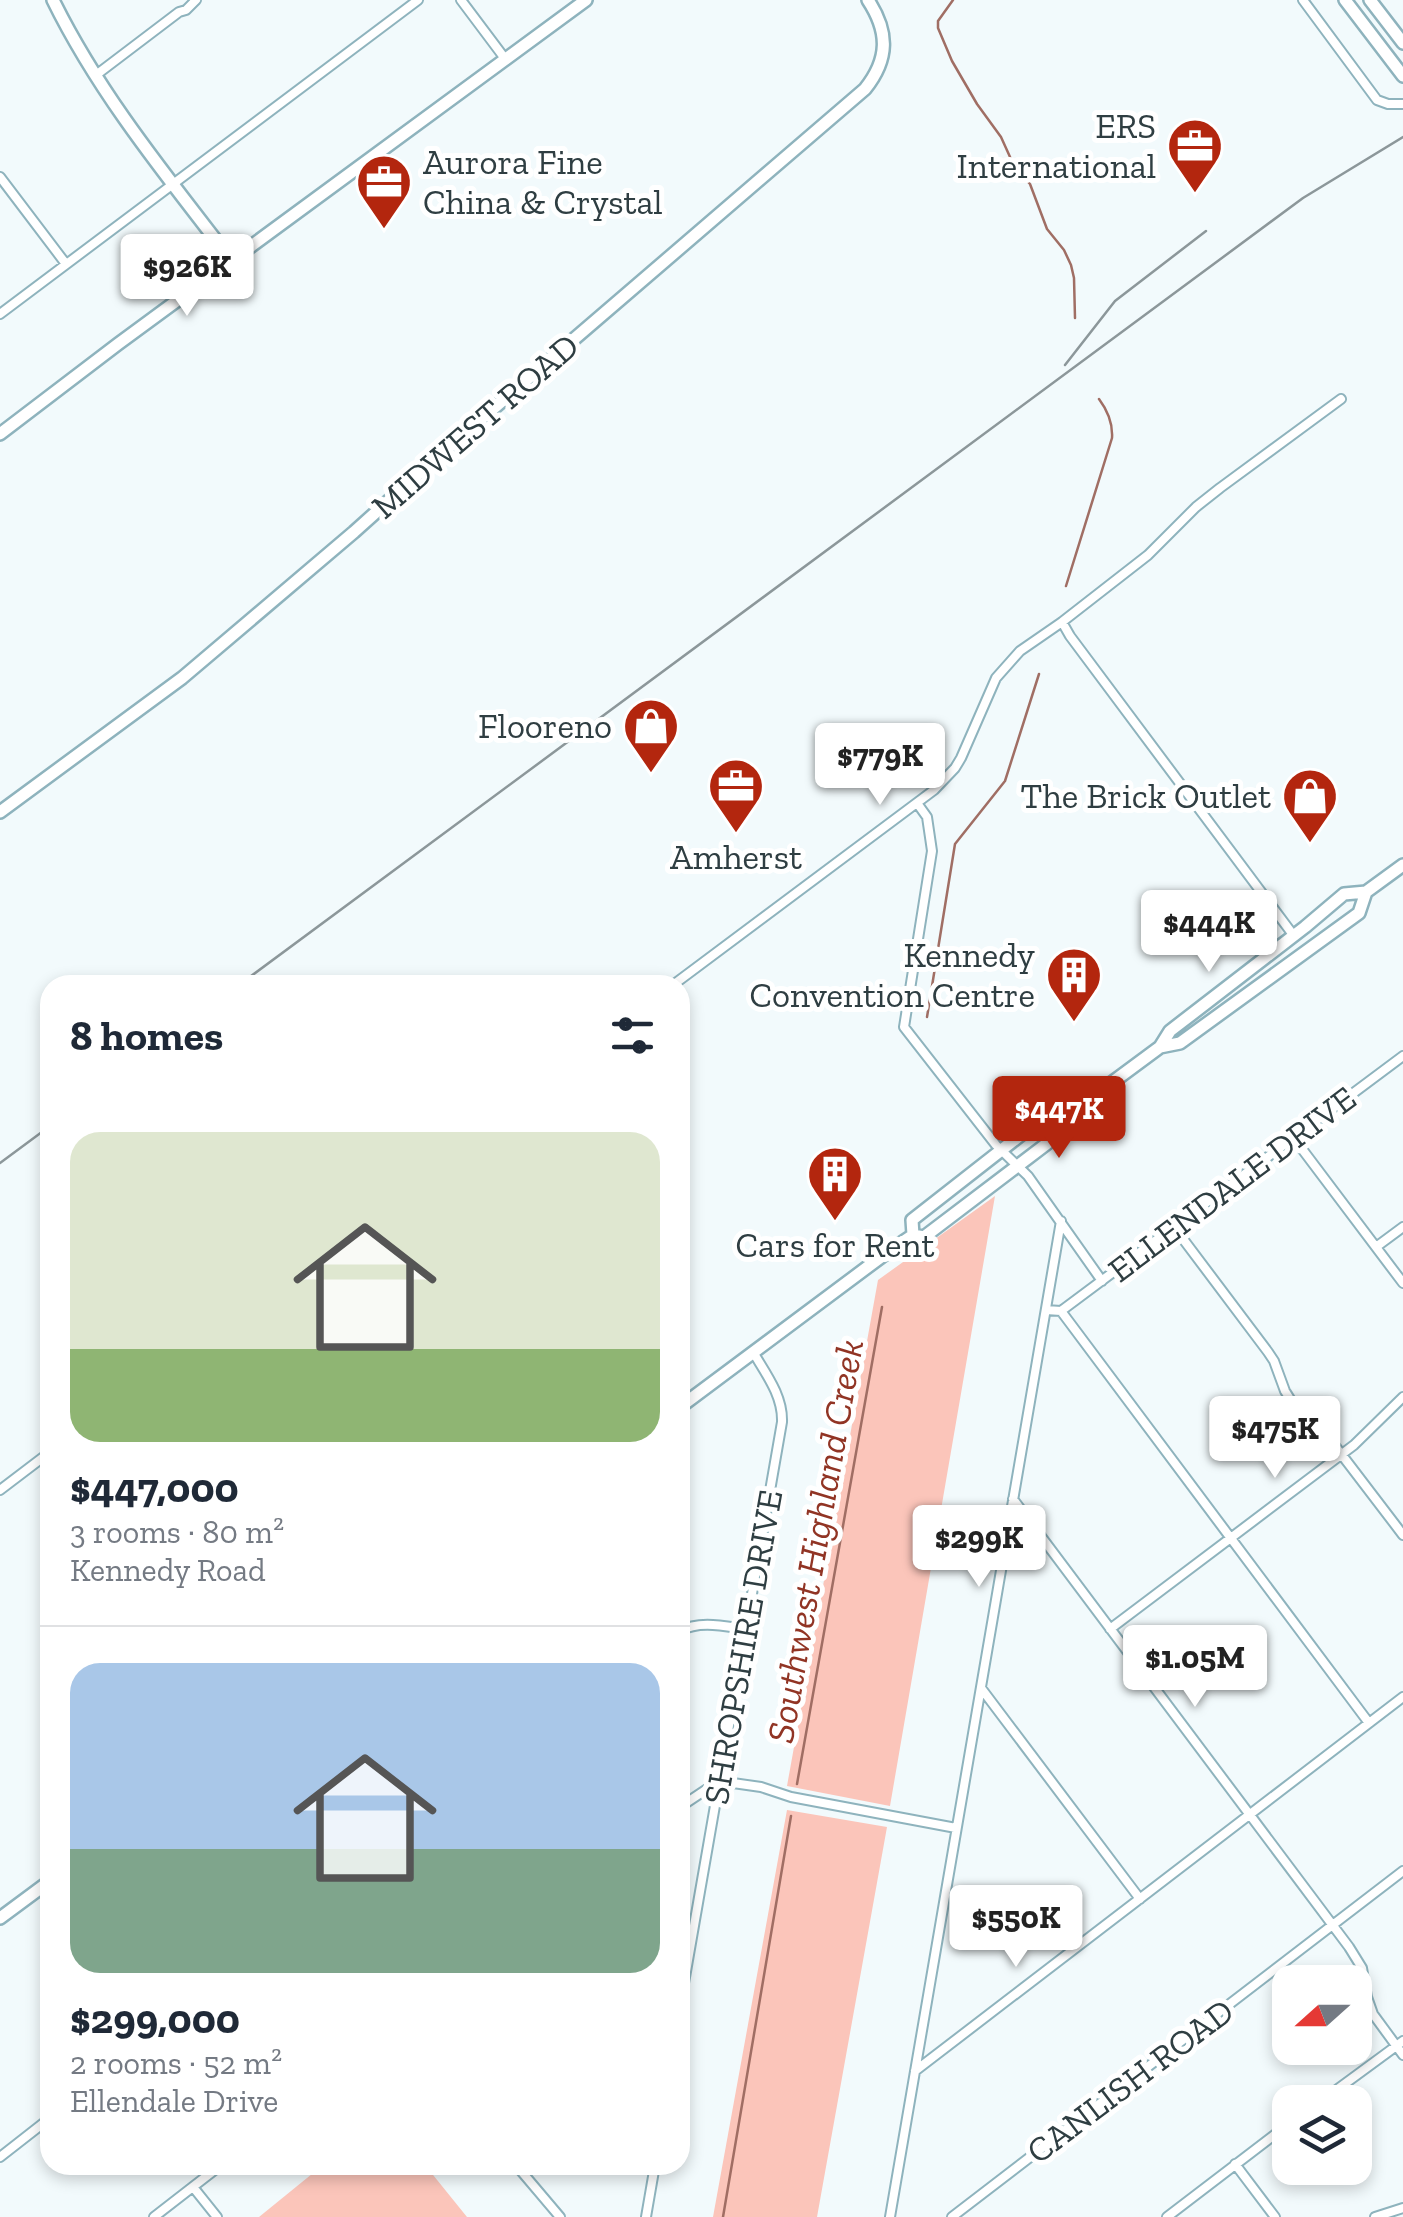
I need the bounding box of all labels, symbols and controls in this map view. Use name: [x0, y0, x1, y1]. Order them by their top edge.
place label: ERS International: [957, 105, 1156, 187]
office icon: ERS International: [1165, 116, 1225, 195]
place label: Aurora Fine China & Crystal: [423, 141, 663, 223]
office icon: Aurora Fine China & Crystal: [354, 152, 414, 231]
pin: $926K: [117, 234, 257, 319]
text: $926K: [143, 247, 231, 285]
street label: MIDWEST ROAD: [363, 325, 587, 527]
shop icon: Flooreno: [621, 696, 681, 775]
place label: Flooreno: [478, 705, 612, 747]
pin: $779K: [810, 723, 950, 808]
text: $779K: [837, 736, 923, 774]
office icon: Amherst: [706, 756, 766, 835]
shop icon: The Brick Outlet: [1280, 766, 1340, 845]
place label: The Brick Outlet: [1020, 775, 1271, 817]
place label: Amherst: [670, 836, 802, 878]
pin: $444K: [1139, 890, 1279, 975]
text: $444K: [1163, 903, 1255, 941]
place label: Kennedy Convention Centre: [749, 934, 1035, 1016]
building icon: Kennedy Convention Centre: [1044, 945, 1104, 1024]
icon: filters: [605, 1008, 660, 1063]
text: 8 homes: [70, 1010, 223, 1061]
pin: $447K: [989, 1076, 1129, 1161]
street label: ELLENDALE DRIVE: [1100, 1077, 1364, 1291]
text: $447K: [1015, 1089, 1103, 1127]
building icon: Cars for Rent: [805, 1144, 865, 1223]
icon: home: [275, 1197, 455, 1377]
place label: Cars for Rent: [735, 1224, 935, 1266]
water label: Southwest Highland Creek: [757, 1336, 873, 1746]
pin: $475K: [1205, 1396, 1345, 1481]
text: $475K: [1231, 1409, 1319, 1447]
text: $447,000: [70, 1462, 239, 1513]
street label: SHROPSHIRE DRIVE: [695, 1487, 791, 1807]
pin: $299K: [909, 1505, 1049, 1590]
text: 3 rooms · 80 m²: [70, 1513, 284, 1551]
text: $299K: [935, 1518, 1023, 1556]
text: Kennedy Road: [70, 1551, 266, 1589]
pin: $1.05M: [1114, 1625, 1276, 1710]
text: $1.05M: [1145, 1638, 1245, 1676]
icon: home: [275, 1728, 455, 1908]
pin: $550K: [946, 1885, 1086, 1970]
text: $550K: [971, 1898, 1061, 1936]
north arrow: [1272, 1965, 1372, 2065]
map controls: [1272, 1965, 1372, 2185]
street label: CANLISH ROAD: [1018, 1990, 1242, 2172]
text: $299,000: [70, 1993, 240, 2044]
text: 2 rooms · 52 m²: [70, 2044, 282, 2082]
text: Ellendale Drive: [70, 2082, 278, 2120]
button: layers: [1272, 2085, 1372, 2185]

